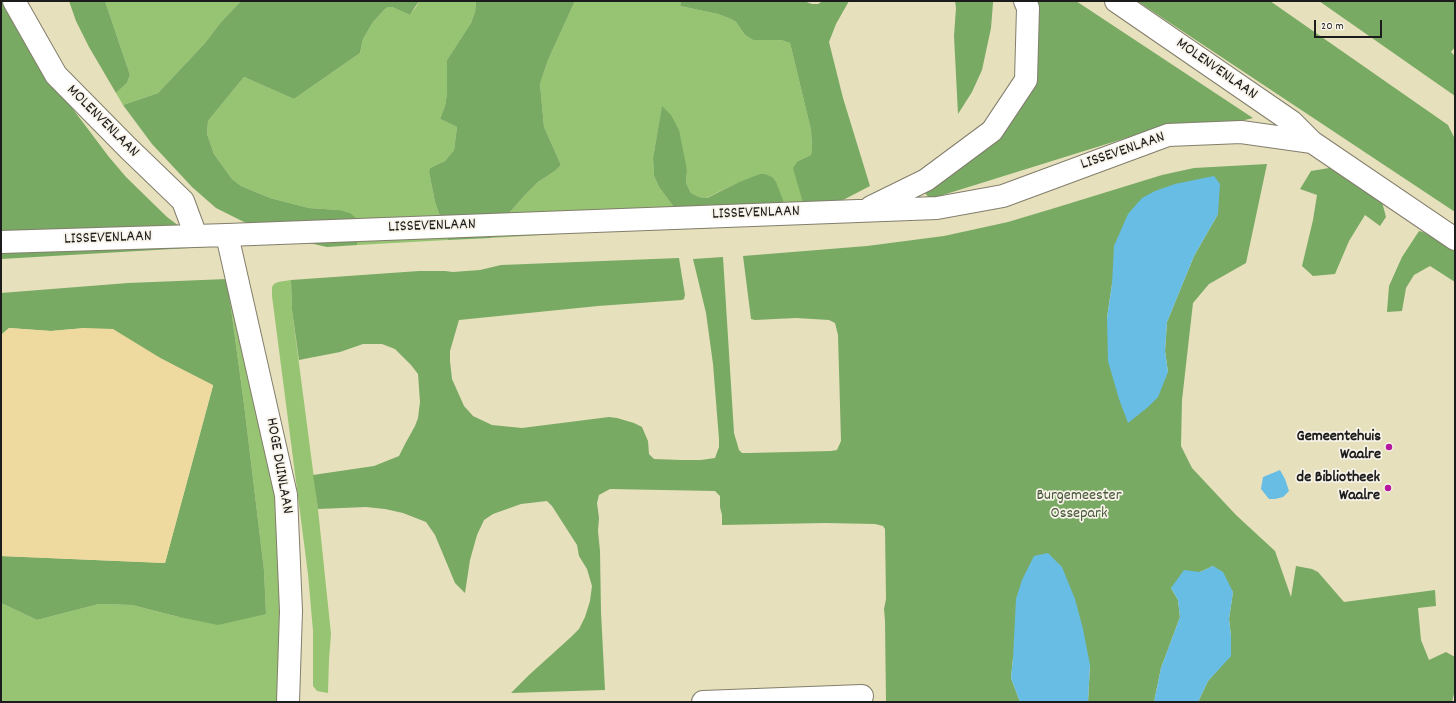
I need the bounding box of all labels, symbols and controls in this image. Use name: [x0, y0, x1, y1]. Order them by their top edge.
scale bar: [1316, 12, 1384, 38]
text: 20 m: [1321, 18, 1344, 35]
street label: MOLENVENLAAN: [1172, 35, 1260, 105]
street label: MOLENVENLAAN: [62, 82, 142, 162]
street label: LISSEVENLAAN: [1078, 129, 1168, 175]
street label: LISSEVENLAAN: [712, 203, 800, 225]
street label: LISSEVENLAAN: [388, 216, 476, 238]
street label: LISSEVENLAAN: [64, 228, 152, 250]
street label: HOGE DUINLAAN: [260, 417, 296, 515]
place label: Gemeentehuis Waalre: [1297, 428, 1381, 466]
marker: Gemeentehuis Waalre: [1384, 442, 1394, 452]
place label: de Bibliotheek Waalre: [1297, 469, 1380, 507]
marker: de Bibliotheek Waalre: [1383, 483, 1393, 493]
park label: Burgemeester Ossepark: [1036, 487, 1122, 525]

